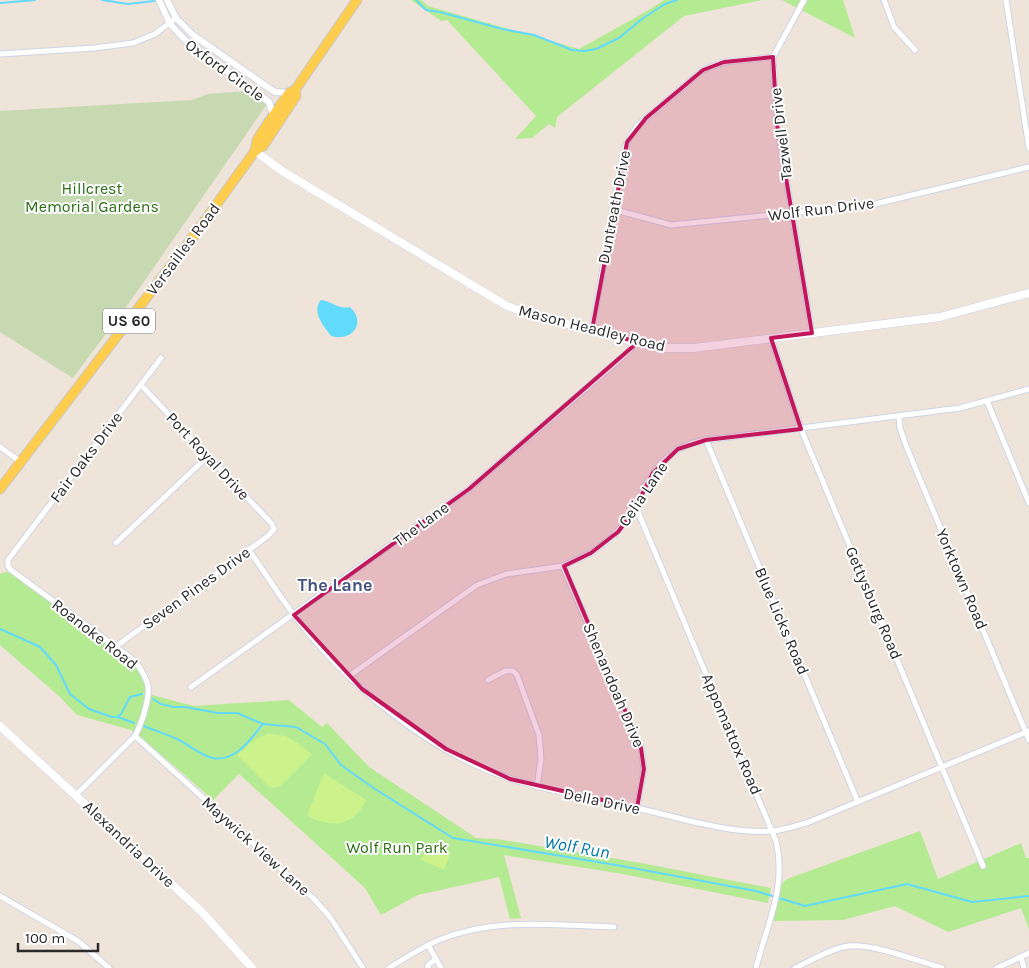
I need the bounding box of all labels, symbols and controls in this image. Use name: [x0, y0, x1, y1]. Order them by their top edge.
street label: Oxford Circle: [182, 35, 268, 105]
street label: Tazwell Drive: [766, 87, 796, 181]
street label: Duntreath Drive: [594, 148, 634, 266]
park label: Hillcrest Memorial Gardens: [25, 179, 159, 216]
street label: Wolf Run Drive: [767, 193, 875, 225]
street label: Versailles Road: [142, 199, 224, 299]
street label: Mason Headley Road: [516, 301, 668, 355]
road number: US 60: [103, 308, 155, 334]
street label: Fair Oaks Drive: [46, 408, 126, 506]
street label: Port Royal Drive: [162, 408, 254, 504]
street label: Celia Lane: [614, 458, 672, 530]
street label: The Lane: [390, 498, 452, 550]
street label: Yorktown Road: [932, 526, 992, 632]
street label: Seven Pines Drive: [138, 542, 254, 634]
street label: Gettysburg Road: [842, 544, 906, 662]
street label: Blue Licks Road: [751, 565, 813, 677]
district label: The Lane: [297, 574, 373, 596]
street label: Roanoke Road: [48, 595, 142, 673]
street label: Shenandoah Drive: [579, 620, 649, 750]
street label: Appomattox Road: [698, 670, 766, 798]
street label: Della Drive: [562, 784, 642, 818]
street label: Maywick View Lane: [198, 793, 314, 899]
street label: Alexandria Drive: [79, 797, 179, 891]
water label: Wolf Run: [542, 830, 612, 864]
park label: Wolf Run Park: [346, 838, 448, 857]
scale bar: [18, 920, 98, 952]
text: 100 m: [25, 929, 65, 947]

